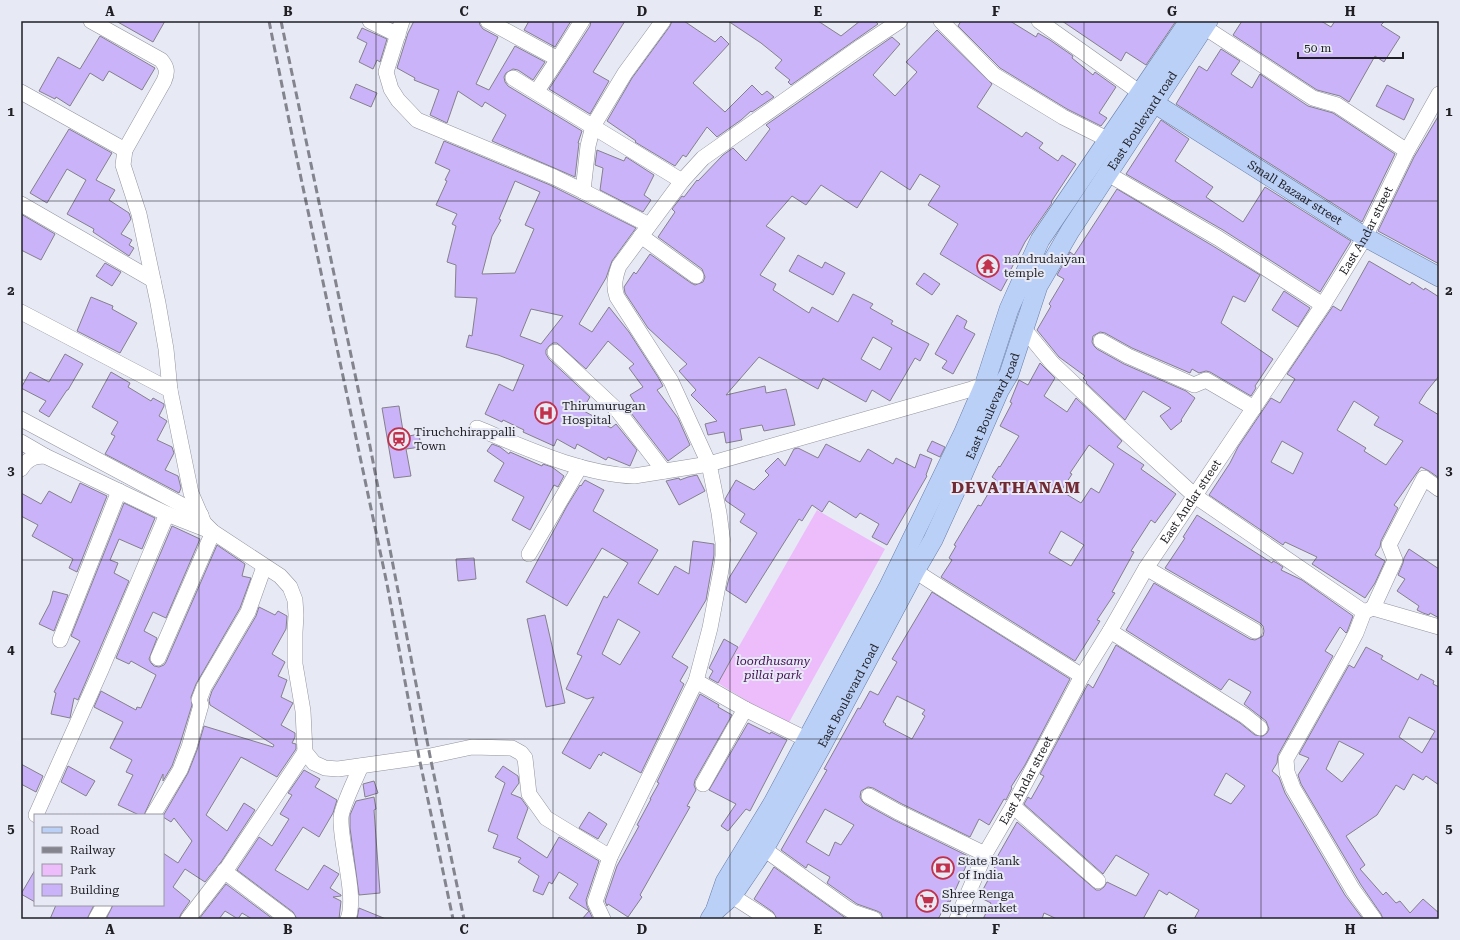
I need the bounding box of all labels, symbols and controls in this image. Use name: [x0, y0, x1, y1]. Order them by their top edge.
text: A: [105, 4, 115, 19]
text: B: [283, 4, 293, 19]
text: C: [459, 4, 469, 19]
text: D: [637, 4, 647, 19]
text: E: [814, 4, 822, 19]
text: F: [992, 4, 1000, 19]
text: G: [1167, 4, 1177, 19]
text: H: [1345, 4, 1356, 19]
scale bar: [1298, 34, 1403, 60]
text: 50 m: [1304, 41, 1331, 55]
street label: East Boulevard road: [1105, 68, 1180, 173]
text: 1: [7, 104, 15, 119]
text: 1: [1445, 104, 1453, 119]
street label: Small Bazaar street: [1245, 157, 1345, 228]
street label: East Andar street: [1336, 184, 1396, 278]
place label: nandrudaiyan temple: [1004, 252, 1085, 280]
temple icon: nandrudaiyan temple: [975, 253, 1001, 279]
text: 2: [7, 283, 15, 298]
text: 2: [1445, 283, 1453, 298]
street label: East Boulevard road: [963, 351, 1023, 462]
place label: Thirumurugan Hospital: [562, 399, 646, 427]
hospital icon: Thirumurugan Hospital: [533, 400, 559, 426]
place label: Tiruchchirappalli Town: [414, 425, 516, 453]
station icon: Tiruchchirappalli Town: [386, 426, 412, 452]
street label: East Andar street: [1157, 456, 1224, 547]
text: 3: [7, 463, 15, 478]
text: 3: [1445, 463, 1453, 478]
district label: DEVATHANAM: [951, 478, 1081, 497]
street label: East Boulevard road: [815, 641, 882, 750]
text: 4: [7, 642, 15, 657]
text: 4: [1445, 642, 1453, 657]
park label: loordhusamy pillai park: [736, 654, 811, 682]
street label: East Andar street: [997, 733, 1056, 827]
legend: [34, 814, 164, 906]
text: 5: [7, 821, 15, 836]
text: 5: [1445, 821, 1453, 836]
text: Road: [70, 823, 100, 837]
text: Railway: [70, 843, 116, 857]
place label: State Bank of India: [958, 854, 1020, 882]
bank icon: State Bank of India: [930, 855, 956, 881]
text: Park: [70, 863, 97, 877]
text: Building: [70, 883, 119, 897]
place label: Shree Renga Supermarket: [942, 887, 1018, 915]
supermarket icon: Shree Renga Supermarket: [914, 888, 940, 914]
text: A: [105, 922, 115, 937]
text: B: [283, 922, 293, 937]
text: C: [459, 922, 469, 937]
text: D: [637, 922, 647, 937]
text: E: [814, 922, 822, 937]
text: F: [992, 922, 1000, 937]
text: G: [1167, 922, 1177, 937]
text: H: [1345, 922, 1356, 937]

